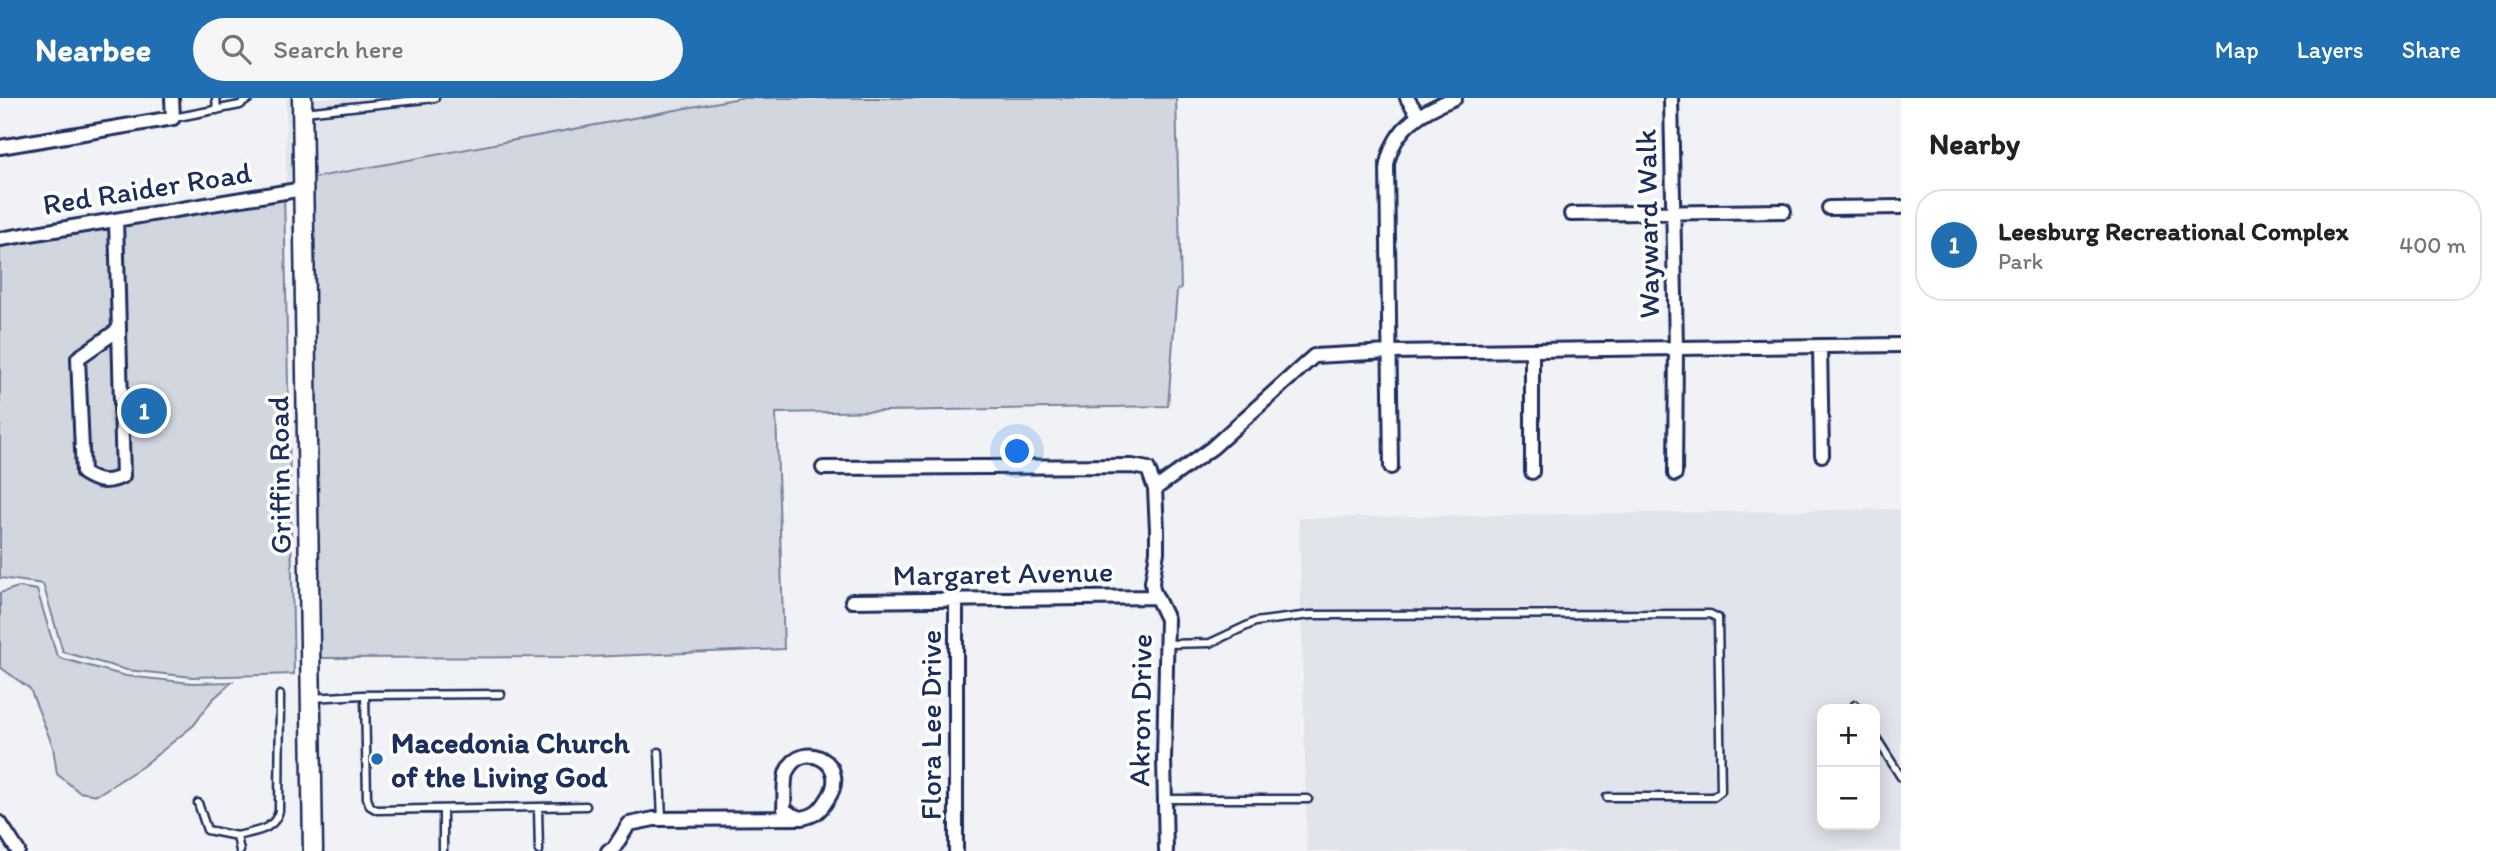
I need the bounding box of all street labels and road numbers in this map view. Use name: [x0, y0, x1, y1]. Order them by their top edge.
street label: Wayward Walk: [1627, 128, 1667, 319]
street label: Red Raider Road: [40, 153, 255, 223]
street label: Griffin Road: [259, 396, 299, 554]
street label: Margaret Avenue: [892, 553, 1114, 593]
street label: Flora Lee Drive: [912, 630, 949, 820]
street label: Akron Drive: [1120, 633, 1160, 787]

